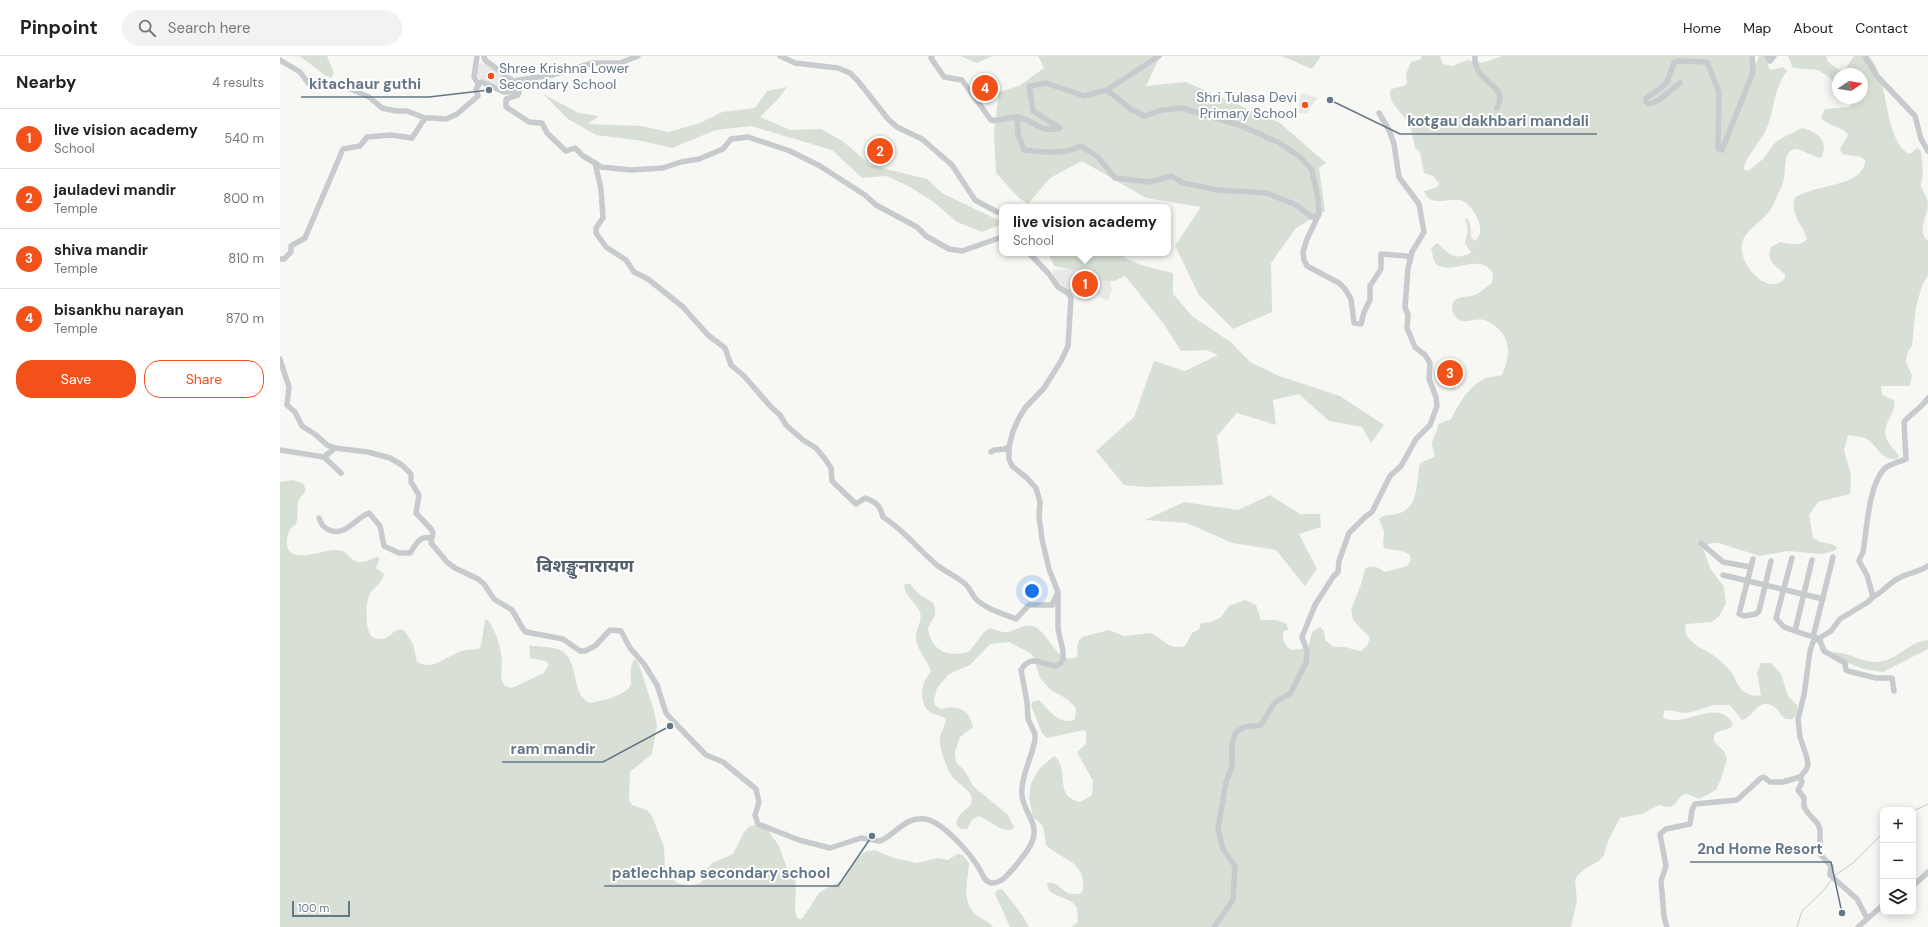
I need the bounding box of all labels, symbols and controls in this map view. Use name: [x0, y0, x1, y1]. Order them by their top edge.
search box: [122, 10, 402, 46]
text: Pinpoint: [20, 15, 98, 40]
icon: search: [136, 17, 158, 39]
text: Search here: [168, 18, 251, 38]
text: Home: [1683, 19, 1721, 37]
text: Map: [1743, 19, 1771, 37]
text: About: [1793, 19, 1833, 37]
text: Contact: [1855, 19, 1908, 37]
place label: Shree Krishna Lower Secondary School: [499, 59, 630, 93]
north arrow: [1832, 68, 1868, 104]
callout: kitachaur guthi: [301, 70, 429, 97]
text: Nearby: [16, 71, 76, 93]
marker: Shree Krishna Lower Secondary School: [486, 71, 496, 81]
pin: 4: [972, 73, 998, 103]
text: 4 results: [212, 74, 264, 91]
text: kitachaur guthi: [309, 74, 421, 94]
place label: Shri Tulasa Devi Primary School: [1196, 88, 1297, 122]
marker: Shri Tulasa Devi Primary School: [1300, 100, 1310, 110]
callout: kotgau dakhbari mandali: [1400, 107, 1597, 134]
text: kotgau dakhbari mandali: [1407, 111, 1589, 131]
text: live vision academy: [54, 120, 198, 140]
text: 1: [27, 130, 31, 147]
text: 540 m: [224, 130, 264, 147]
pin: 2: [867, 136, 893, 166]
text: School: [54, 140, 95, 157]
text: jauladevi mandir: [54, 180, 176, 200]
text: 2: [25, 190, 33, 207]
text: 800 m: [223, 190, 264, 207]
text: Temple: [54, 200, 98, 217]
popup: [999, 204, 1171, 256]
text: live vision academy: [1013, 212, 1157, 232]
text: School: [1013, 232, 1054, 249]
text: shiva mandir: [54, 240, 148, 260]
text: 3: [25, 250, 33, 267]
text: 810 m: [228, 250, 264, 267]
text: Temple: [54, 260, 98, 277]
pin: 1: [1072, 269, 1098, 299]
text: bisankhu narayan: [54, 300, 184, 320]
text: 4: [25, 310, 33, 327]
text: 870 m: [226, 310, 264, 327]
text: Temple: [54, 320, 98, 337]
pin: 3: [1437, 358, 1463, 388]
button: Save: [16, 360, 136, 398]
button: Share: [144, 360, 264, 398]
district label: विशङ्खुनारायण: [536, 554, 634, 579]
your location: [1022, 581, 1042, 601]
callout: ram mandir: [502, 735, 603, 762]
text: ram mandir: [511, 739, 595, 759]
map controls: [1880, 807, 1916, 915]
button: +: [1880, 807, 1916, 843]
callout: 2nd Home Resort: [1690, 835, 1831, 862]
text: 2nd Home Resort: [1697, 839, 1823, 859]
button: −: [1880, 843, 1916, 879]
callout: patlechhap secondary school: [604, 859, 838, 886]
text: patlechhap secondary school: [612, 863, 830, 883]
button: layers: [1880, 879, 1916, 915]
scale bar: [292, 899, 350, 918]
text: 100 m: [298, 901, 329, 915]

